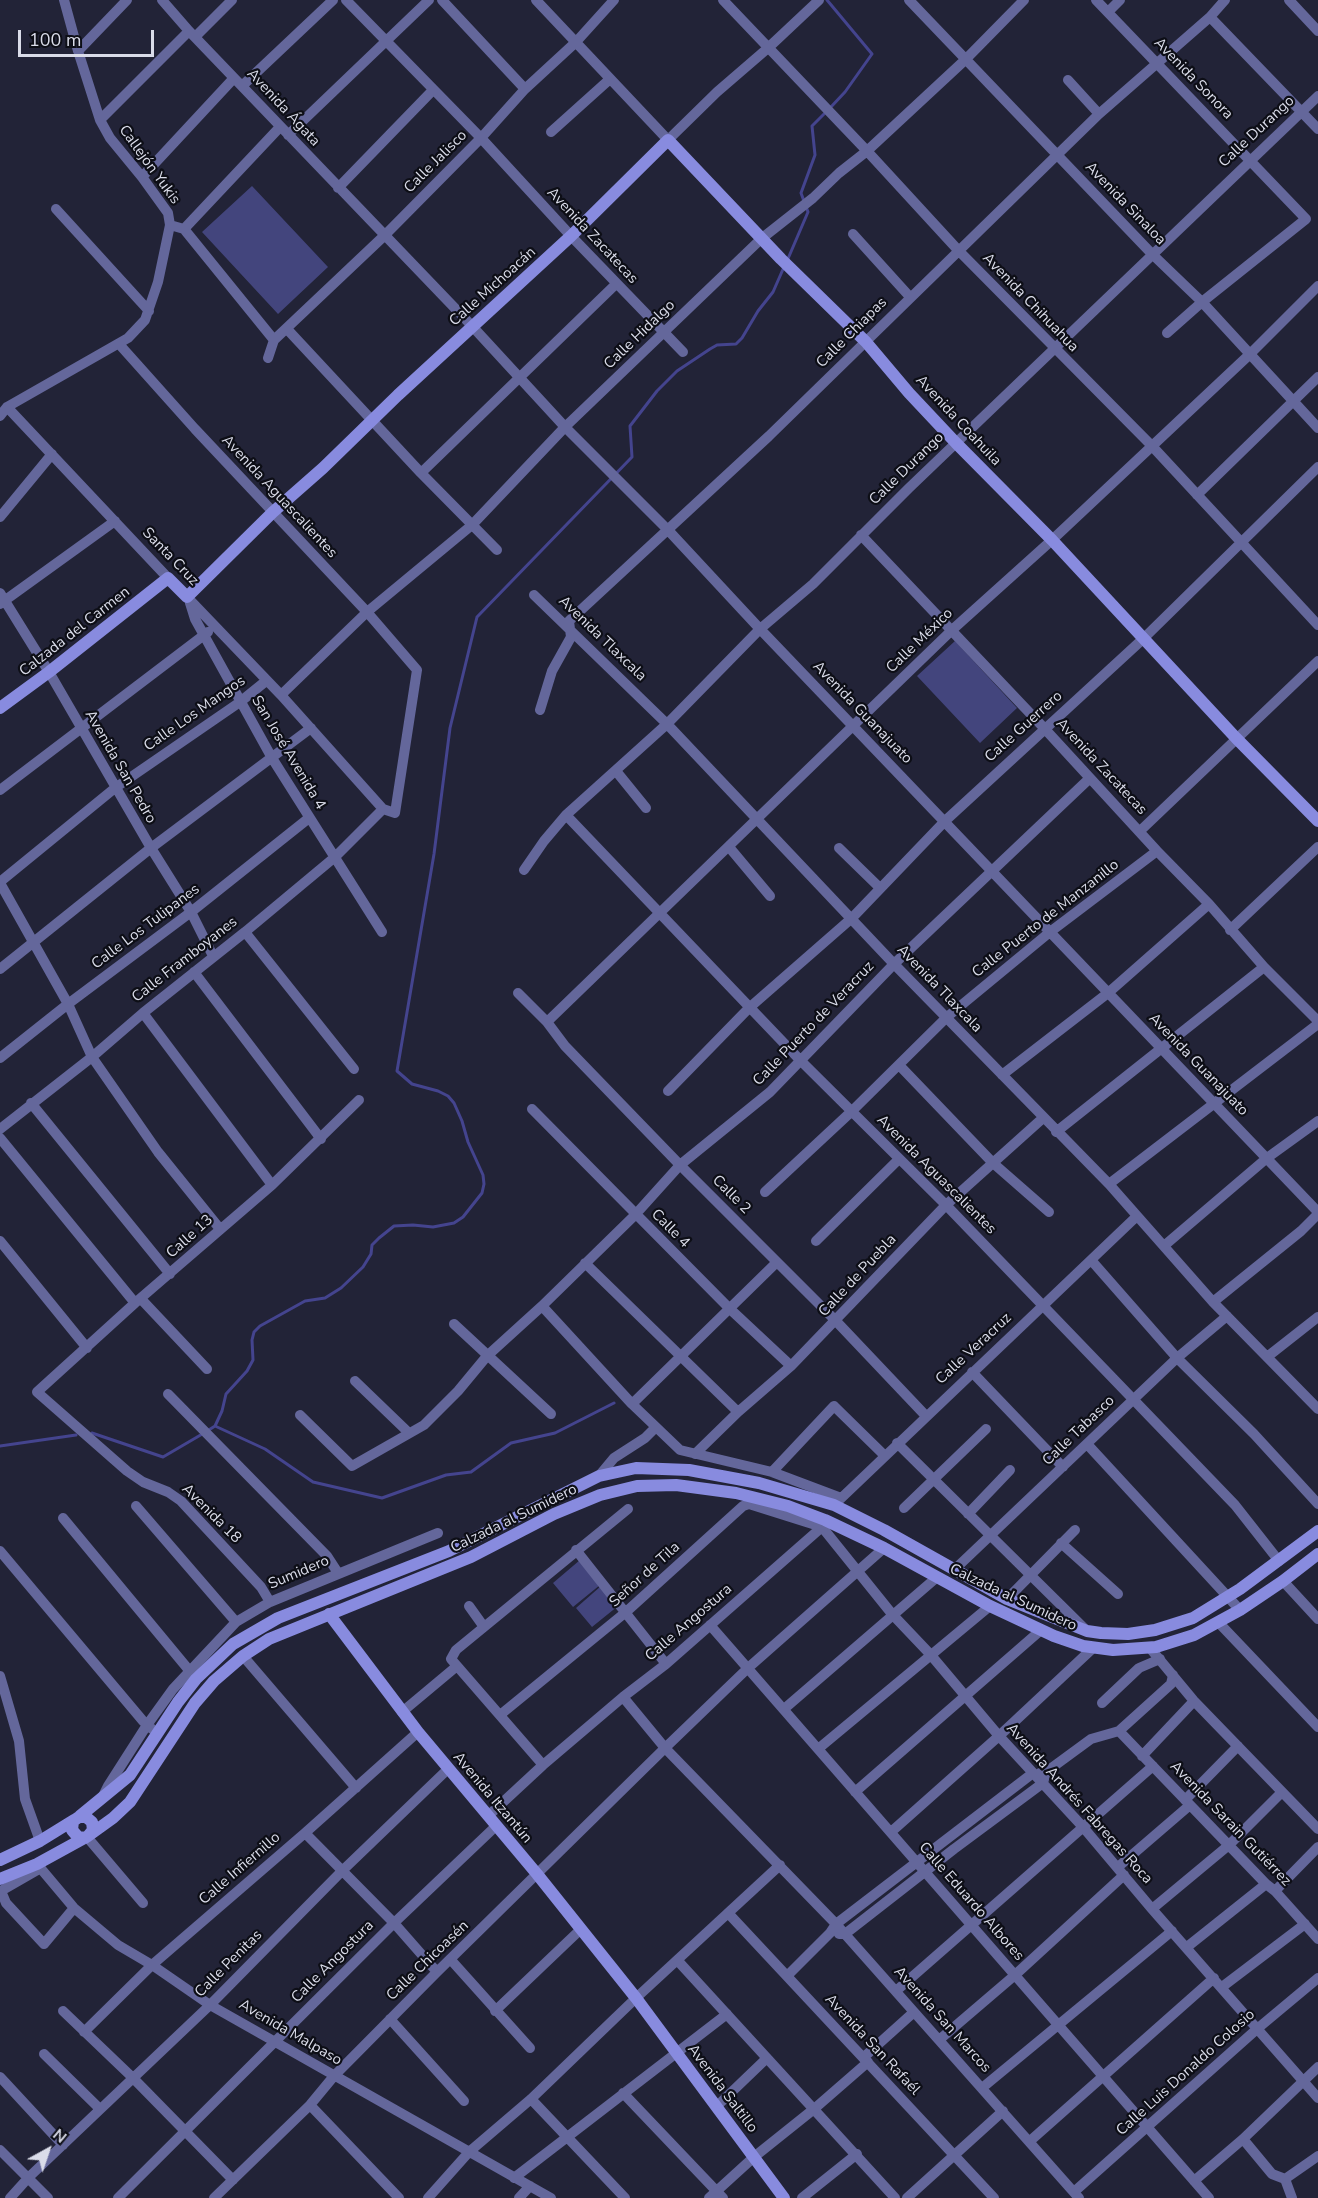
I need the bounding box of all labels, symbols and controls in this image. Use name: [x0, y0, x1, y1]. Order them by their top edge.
scale bar: [21, 18, 158, 56]
text: 100 m: [29, 28, 81, 52]
street label: Avenida Sonora: [1150, 34, 1236, 124]
street label: Avenida Ágata: [242, 65, 324, 151]
street label: Calle Durango: [1215, 92, 1299, 172]
street label: Callejón Yukis: [114, 122, 184, 208]
street label: Calle Jalisco: [401, 127, 471, 197]
street label: Avenida Sinaloa: [1081, 159, 1169, 249]
street label: Avenida Zacatecas: [543, 184, 641, 288]
street label: Calle Michoacán: [446, 244, 540, 330]
street label: Avenida Chihuahua: [978, 250, 1082, 356]
street label: Calle Chiapas: [813, 294, 891, 372]
street label: Calle Hidalgo: [601, 297, 679, 373]
street label: Avenida Coahuila: [911, 372, 1005, 470]
street label: Calle Durango: [866, 429, 948, 509]
street label: Avenida Aguascalientes: [217, 432, 341, 562]
street label: Santa Cruz: [138, 524, 202, 590]
street label: Calzada del Carmen: [16, 583, 134, 681]
street label: Avenida Tlaxcala: [554, 593, 650, 685]
street label: Calle México: [883, 605, 957, 677]
street label: Avenida Guanajuato: [808, 658, 916, 768]
street label: Calle Los Mangos: [141, 672, 249, 756]
street label: Calle Guerrero: [982, 688, 1066, 766]
street label: San José Avenida 4: [247, 693, 329, 813]
street label: Avenida San Pedro: [80, 707, 160, 827]
street label: Avenida Zacatecas: [1052, 715, 1150, 819]
street label: Calle Puerto de Manzanillo: [969, 856, 1123, 982]
street label: Calle Los Tulipanes: [88, 881, 204, 973]
street label: Calle Framboyanes: [129, 913, 241, 1007]
street label: Avenida Tlaxcala: [893, 941, 985, 1037]
street label: Calle Puerto de Veracruz: [750, 958, 878, 1090]
street label: Avenida Guanajuato: [1144, 1010, 1252, 1120]
street label: Avenida Aguascalientes: [873, 1112, 999, 1238]
street label: Calle 2: [708, 1172, 754, 1218]
street label: Calle 4: [647, 1206, 693, 1252]
street label: Calle 13: [163, 1211, 217, 1263]
street label: Calle de Puebla: [815, 1231, 901, 1321]
street label: Calle Veracruz: [932, 1309, 1016, 1389]
street label: Calle Tabasco: [1039, 1392, 1119, 1470]
street label: Avenida 18: [178, 1481, 244, 1547]
street label: Calzada al Sumidero: [448, 1481, 580, 1557]
street label: Señor de Tila: [606, 1539, 684, 1611]
street label: Sumidero: [266, 1552, 332, 1594]
street label: Calzada al Sumidero: [947, 1561, 1079, 1635]
street label: Calle Angostura: [642, 1580, 736, 1666]
street label: Avenida Andrés Fabregas Roca: [1002, 1720, 1156, 1888]
street label: Avenida Itzantún: [449, 1749, 535, 1847]
street label: Avenida Sarain Gutiérrez: [1166, 1758, 1294, 1890]
street label: Calle Infiernillo: [196, 1829, 284, 1909]
street label: Calle Eduardo Albores: [915, 1839, 1027, 1965]
street label: Calle Angostura: [288, 1917, 378, 2007]
street label: Calle Chicoasén: [383, 1917, 473, 2005]
street label: Calle Penitas: [192, 1927, 266, 2001]
street label: Avenida San Marcos: [890, 1963, 994, 2077]
street label: Avenida San Rafaél: [821, 1991, 923, 2099]
street label: Avenida Malpaso: [235, 1996, 345, 2070]
street label: Calle Luis Donaldo Colosio: [1113, 2006, 1259, 2140]
street label: Avenida Saltillo: [683, 2041, 761, 2137]
north arrow: [18, 2120, 78, 2180]
text: N: [48, 2124, 71, 2148]

